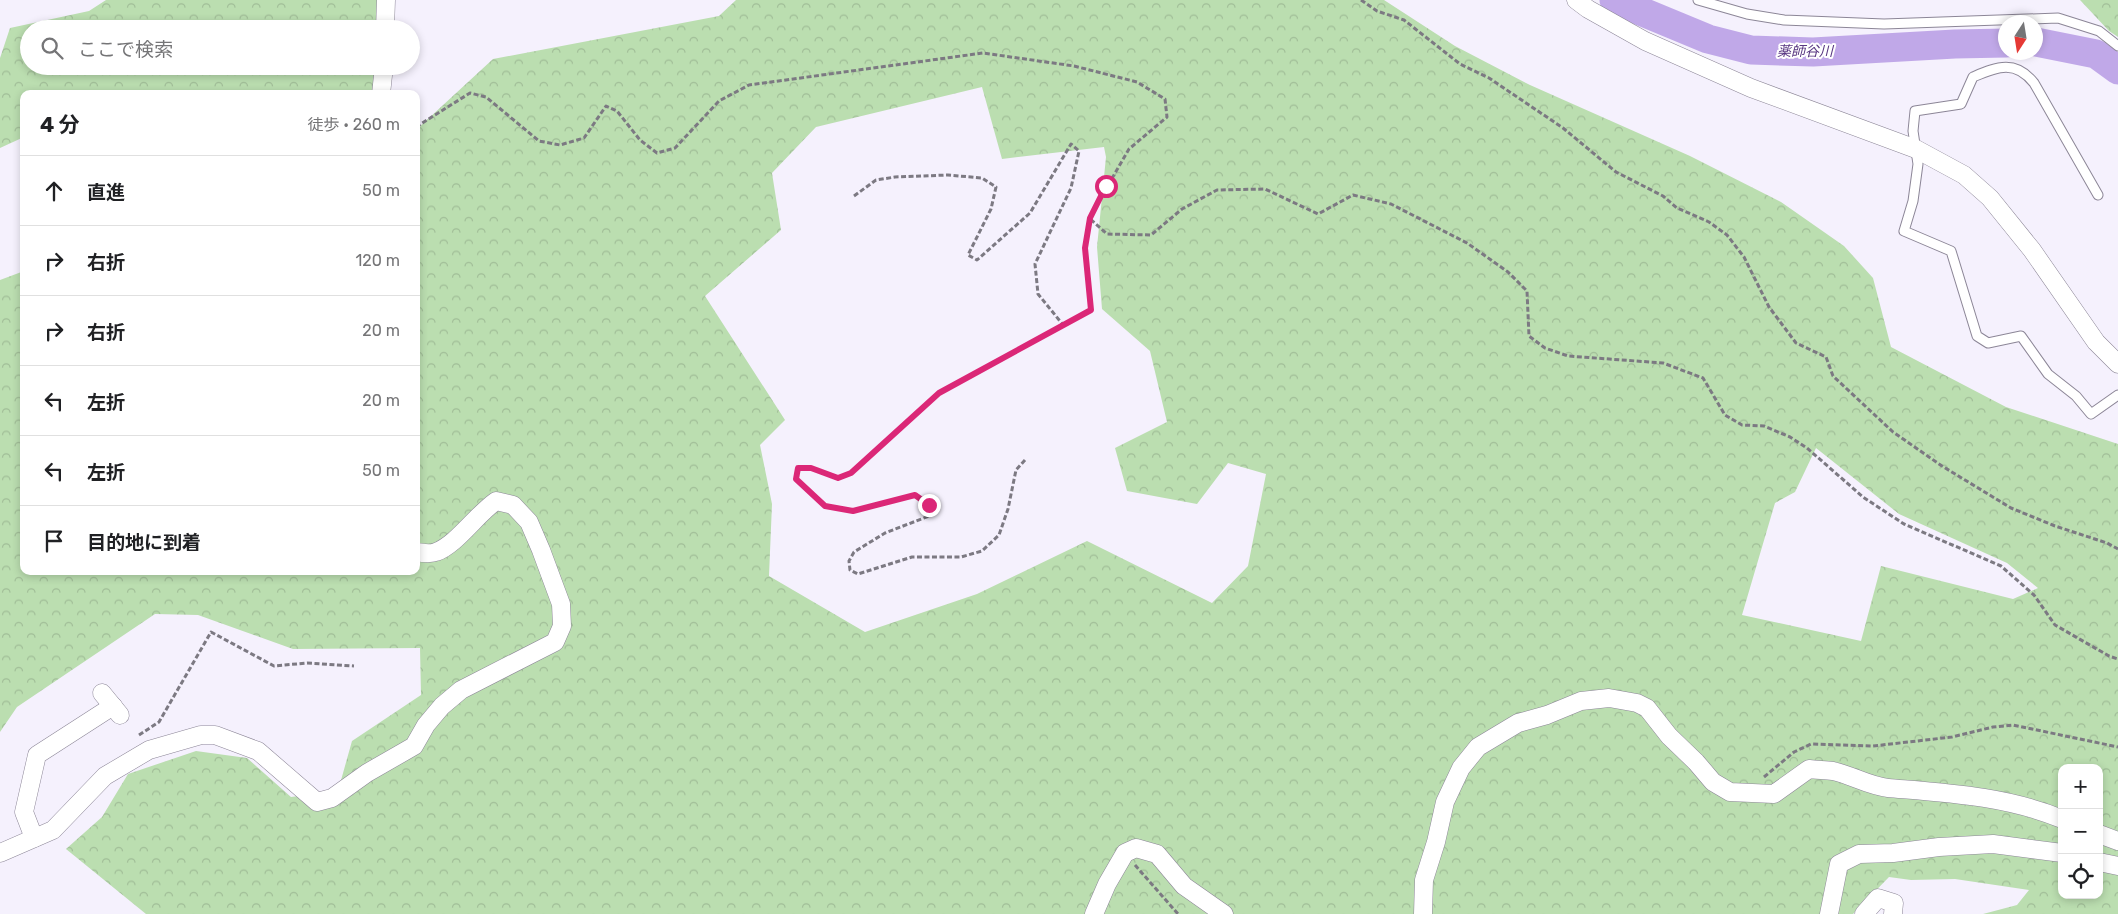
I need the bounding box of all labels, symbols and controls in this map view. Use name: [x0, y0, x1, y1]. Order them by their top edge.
north arrow: [1998, 15, 2043, 60]
search box: [20, 20, 420, 75]
icon: search: [38, 34, 66, 62]
text: ここで検索: [78, 38, 173, 61]
water label: 薬師谷川: [1777, 43, 1835, 60]
text: 4 分: [40, 112, 80, 137]
text: 徒歩 · 260 m: [308, 115, 400, 134]
route start: [1095, 175, 1118, 198]
icon: ahead: [40, 177, 68, 205]
text: 直進: [87, 181, 125, 204]
text: 50 m: [362, 181, 400, 200]
icon: right: [40, 247, 68, 275]
text: 右折: [87, 251, 125, 274]
text: 120 m: [355, 251, 400, 270]
icon: right: [40, 317, 68, 345]
text: 右折: [87, 321, 125, 344]
text: 20 m: [362, 321, 400, 340]
icon: left: [40, 387, 68, 415]
text: 左折: [87, 391, 125, 414]
text: 20 m: [362, 391, 400, 410]
icon: left: [40, 457, 68, 485]
text: 左折: [87, 461, 125, 484]
text: 50 m: [362, 461, 400, 480]
route end: [918, 494, 941, 517]
icon: arrive: [40, 527, 68, 555]
text: 目的地に到着: [87, 531, 201, 554]
map controls: [2058, 764, 2103, 899]
button: +: [2058, 764, 2103, 809]
button: −: [2058, 809, 2103, 854]
button: locate: [2058, 854, 2103, 899]

